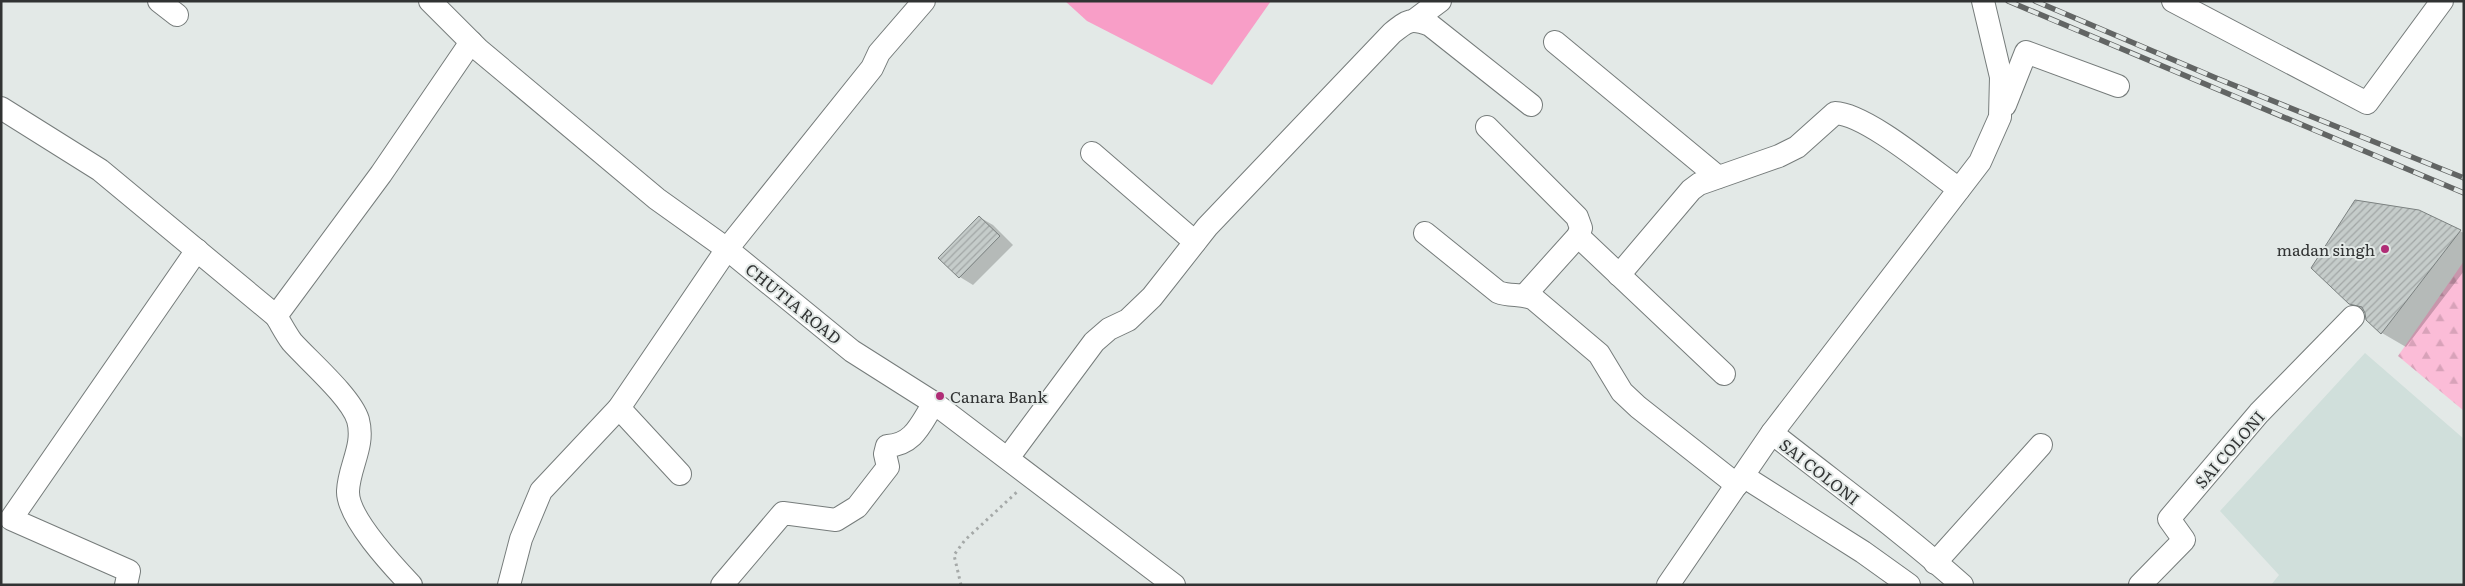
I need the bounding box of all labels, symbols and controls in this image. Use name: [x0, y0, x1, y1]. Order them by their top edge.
place label: madan singh: [2276, 237, 2375, 261]
marker: madan singh: [2379, 243, 2391, 255]
street label: CHUTIA ROAD: [741, 257, 847, 349]
place label: Canara Bank: [950, 384, 1048, 408]
marker: Canara Bank: [934, 390, 946, 402]
street label: SAI COLONI: [2188, 405, 2270, 493]
street label: SAI COLONI: [1775, 432, 1865, 510]

